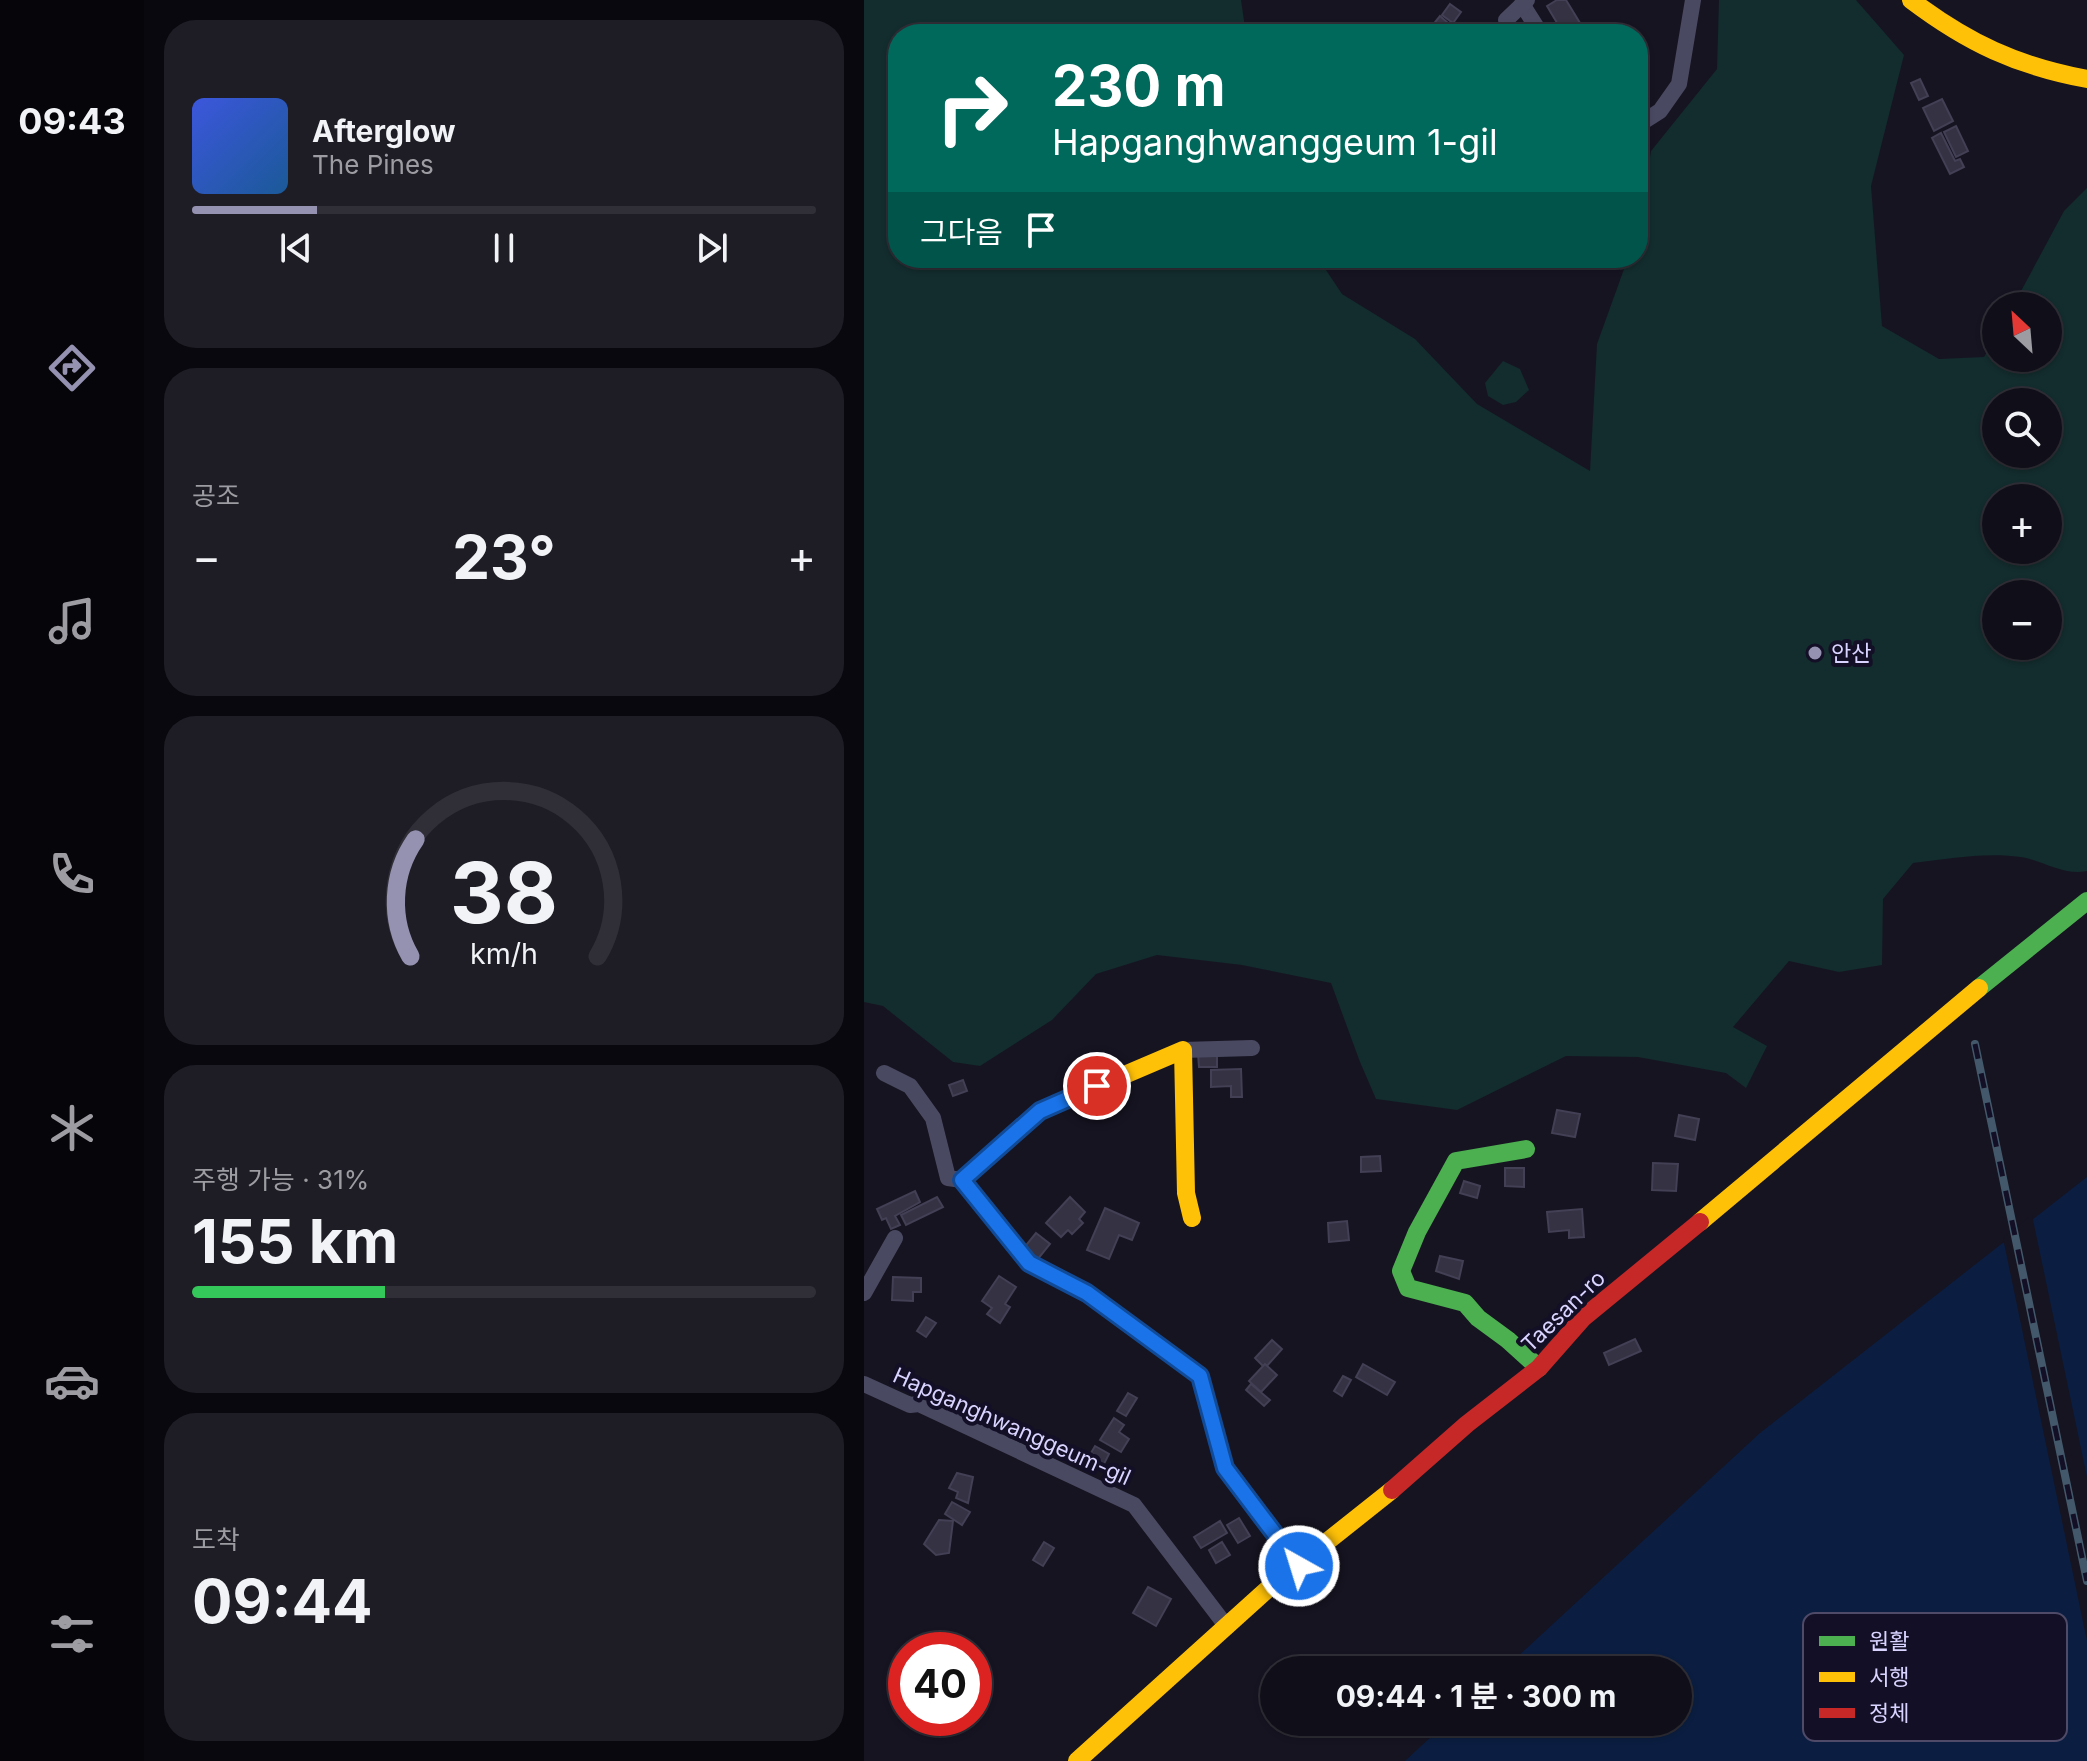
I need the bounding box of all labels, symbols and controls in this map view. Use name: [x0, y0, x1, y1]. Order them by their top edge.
text: 230 m: [1052, 52, 1226, 120]
icon: right: [920, 56, 1024, 160]
text: 09:43: [18, 99, 126, 143]
text: Afterglow: [312, 113, 456, 149]
text: Hapganghwanggeum 1-gil: [1052, 120, 1498, 164]
text: The Pines: [312, 149, 434, 180]
icon: arrive: [1019, 208, 1063, 252]
text: 그다음: [920, 214, 1003, 250]
icon: previous: [274, 226, 318, 270]
icon: pause: [482, 226, 526, 270]
icon: next: [690, 226, 734, 270]
north arrow: [1982, 292, 2062, 372]
map controls: [1982, 292, 2062, 660]
icon: directions: [44, 340, 100, 396]
button: search: [1982, 388, 2062, 468]
text: 공조: [192, 480, 240, 511]
button: +: [1982, 484, 2062, 564]
text: 23°: [452, 521, 556, 593]
text: −: [192, 530, 221, 584]
text: +: [787, 530, 816, 584]
button: −: [1982, 580, 2062, 660]
icon: music: [44, 593, 100, 649]
place label: 안산: [1831, 640, 1871, 666]
marker: 안산: [1806, 644, 1824, 662]
text: 38: [450, 841, 558, 942]
icon: phone: [44, 846, 100, 902]
text: km/h: [470, 936, 538, 971]
pin: [1063, 1052, 1131, 1120]
icon: arrive: [1075, 1064, 1119, 1108]
icon: climate: [44, 1100, 100, 1156]
text: 주행 가능 · 31%: [192, 1164, 369, 1195]
text: 155 km: [192, 1205, 398, 1277]
street label: Taesan-ro: [1516, 1265, 1610, 1357]
icon: car: [44, 1353, 100, 1409]
street label: Hapganghwanggeum-gil: [889, 1362, 1135, 1490]
text: 도착: [192, 1524, 240, 1555]
position arrow: [1257, 1524, 1341, 1608]
text: 09:44: [192, 1565, 373, 1637]
icon: filters: [44, 1606, 100, 1662]
legend: [1803, 1613, 2067, 1741]
text: 원활: [1869, 1628, 1909, 1654]
speed limit sign: 40: [888, 1632, 992, 1736]
text: 서행: [1869, 1664, 1909, 1690]
text: 09:44 · 1 분 · 300 m: [1336, 1678, 1616, 1714]
text: 정체: [1869, 1700, 1909, 1726]

